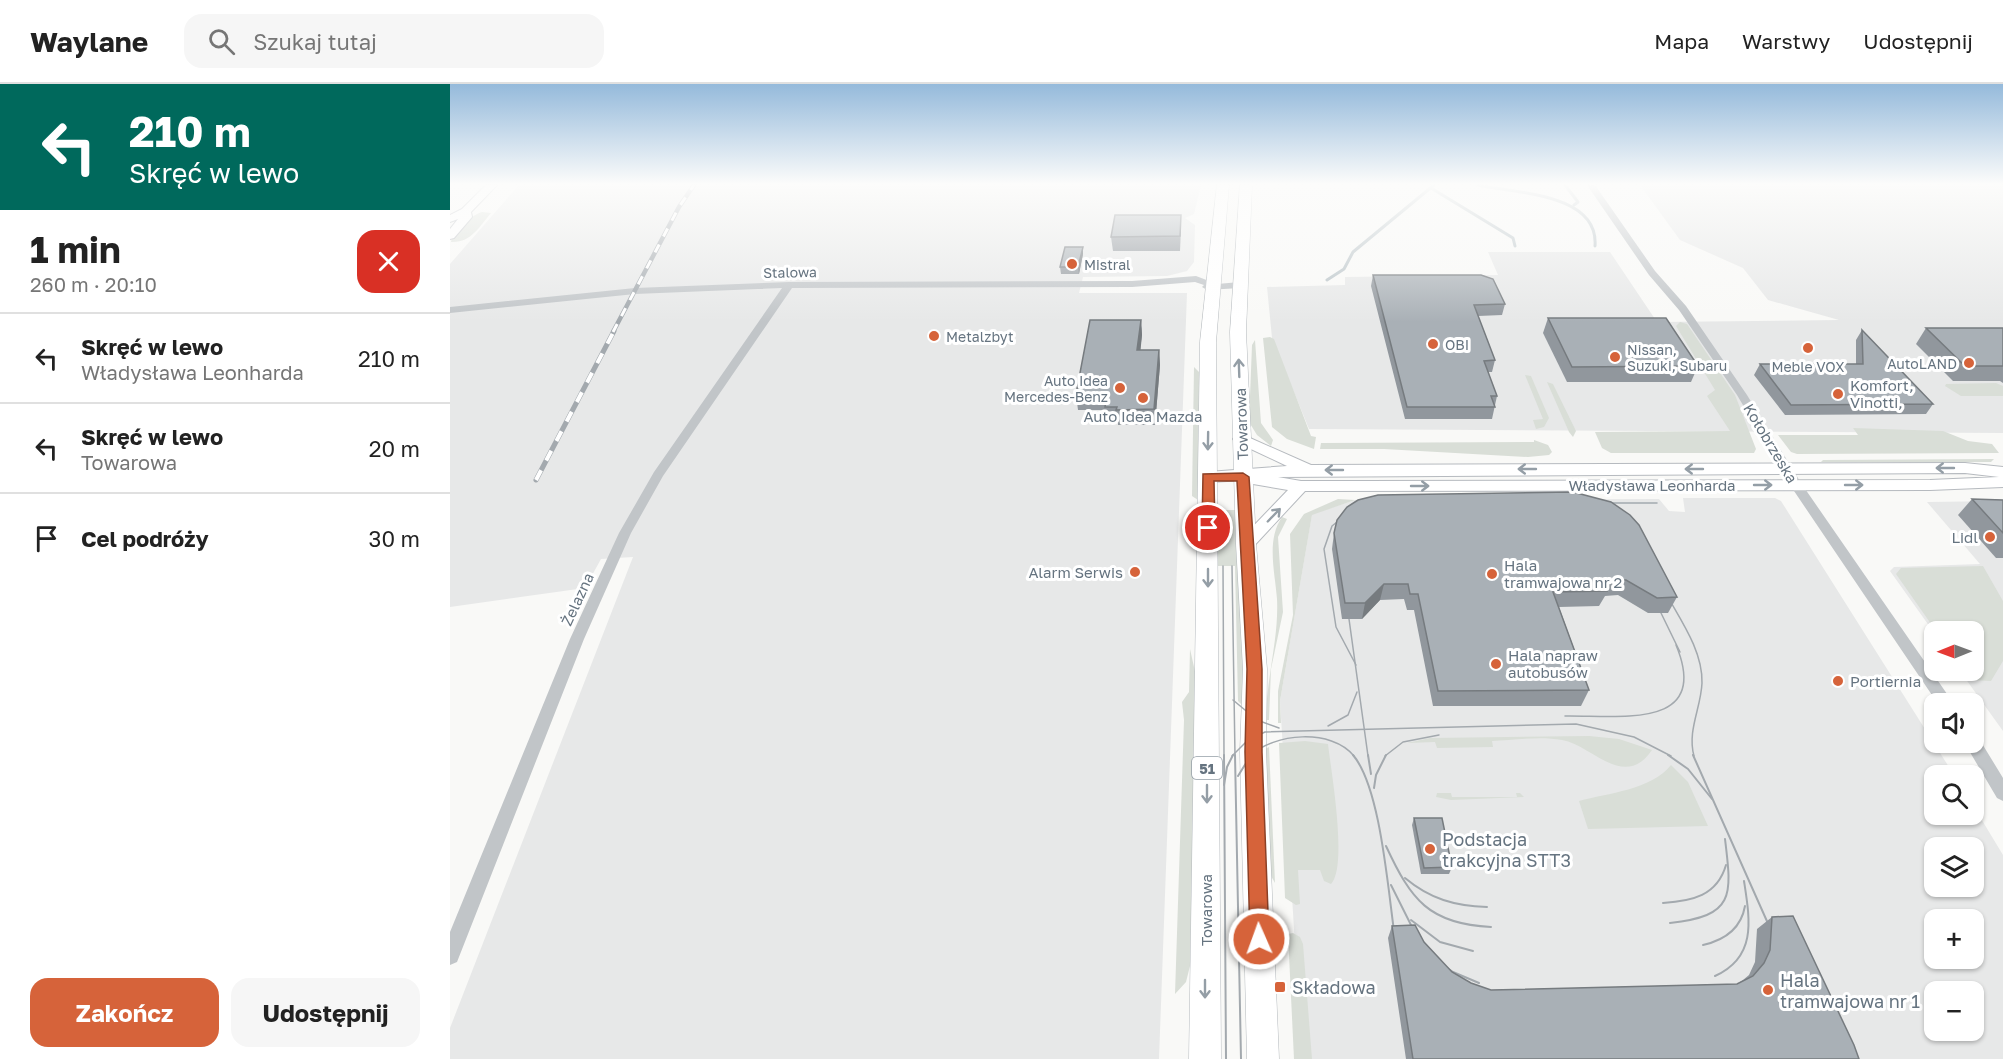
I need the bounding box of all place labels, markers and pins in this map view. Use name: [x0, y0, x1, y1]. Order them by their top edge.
place label: Mistral: [1084, 256, 1131, 273]
marker: Mistral: [1065, 257, 1079, 271]
place label: Metalzbyt: [946, 328, 1014, 345]
marker: Metalzbyt: [927, 329, 941, 343]
place label: OBI: [1445, 336, 1469, 353]
marker: OBI: [1426, 337, 1440, 351]
place label: Nissan, Suzuki, Subaru: [1627, 341, 1727, 374]
marker: Meble VOX: [1801, 341, 1815, 355]
marker: Nissan, Suzuki, Subaru: [1608, 350, 1622, 364]
place label: AutoLAND: [1887, 355, 1957, 372]
marker: AutoLAND: [1962, 356, 1976, 370]
place label: Meble VOX: [1771, 358, 1845, 375]
place label: Auto Idea Mercedes-Benz: [1004, 372, 1108, 405]
place label: Komfort, Vinotti,: [1850, 376, 1914, 411]
marker: Auto Idea Mercedes-Benz: [1113, 381, 1127, 395]
marker: Komfort, Vinotti,: [1831, 387, 1845, 401]
marker: Auto Idea Mazda: [1136, 391, 1150, 405]
place label: Auto Idea Mazda: [1083, 407, 1203, 425]
pin: [1182, 502, 1233, 553]
place label: Lidl: [1951, 528, 1978, 546]
marker: Lidl: [1983, 530, 1997, 544]
place label: Hala tramwajowa nr 2: [1504, 556, 1622, 591]
place label: Alarm Serwis: [1029, 563, 1123, 581]
marker: Alarm Serwis: [1128, 565, 1142, 579]
marker: Hala tramwajowa nr 2: [1485, 567, 1499, 581]
place label: Hala napraw autobusów: [1508, 646, 1598, 681]
marker: Hala napraw autobusów: [1489, 657, 1503, 671]
place label: Portiernia: [1850, 672, 1921, 690]
marker: Portiernia: [1831, 674, 1845, 688]
place label: Podstacja trakcyjna STT3: [1442, 828, 1571, 871]
marker: Podstacja trakcyjna STT3: [1423, 842, 1437, 856]
place label: Hala tramwajowa nr 1: [1780, 969, 1920, 1012]
place label: Składowa: [1292, 976, 1376, 998]
marker: Składowa: [1273, 980, 1287, 994]
marker: Hala tramwajowa nr 1: [1761, 983, 1775, 997]

